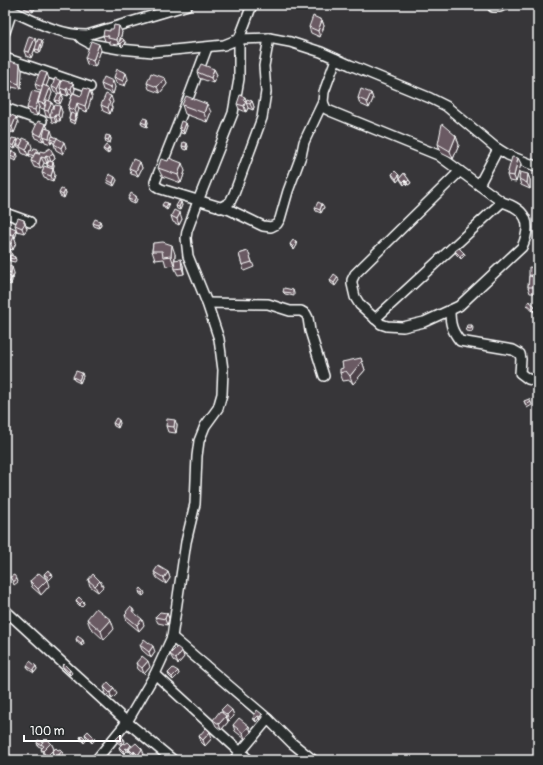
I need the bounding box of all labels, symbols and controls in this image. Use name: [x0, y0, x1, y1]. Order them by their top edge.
scale bar: [24, 717, 120, 743]
text: 100 m: [30, 724, 65, 739]

